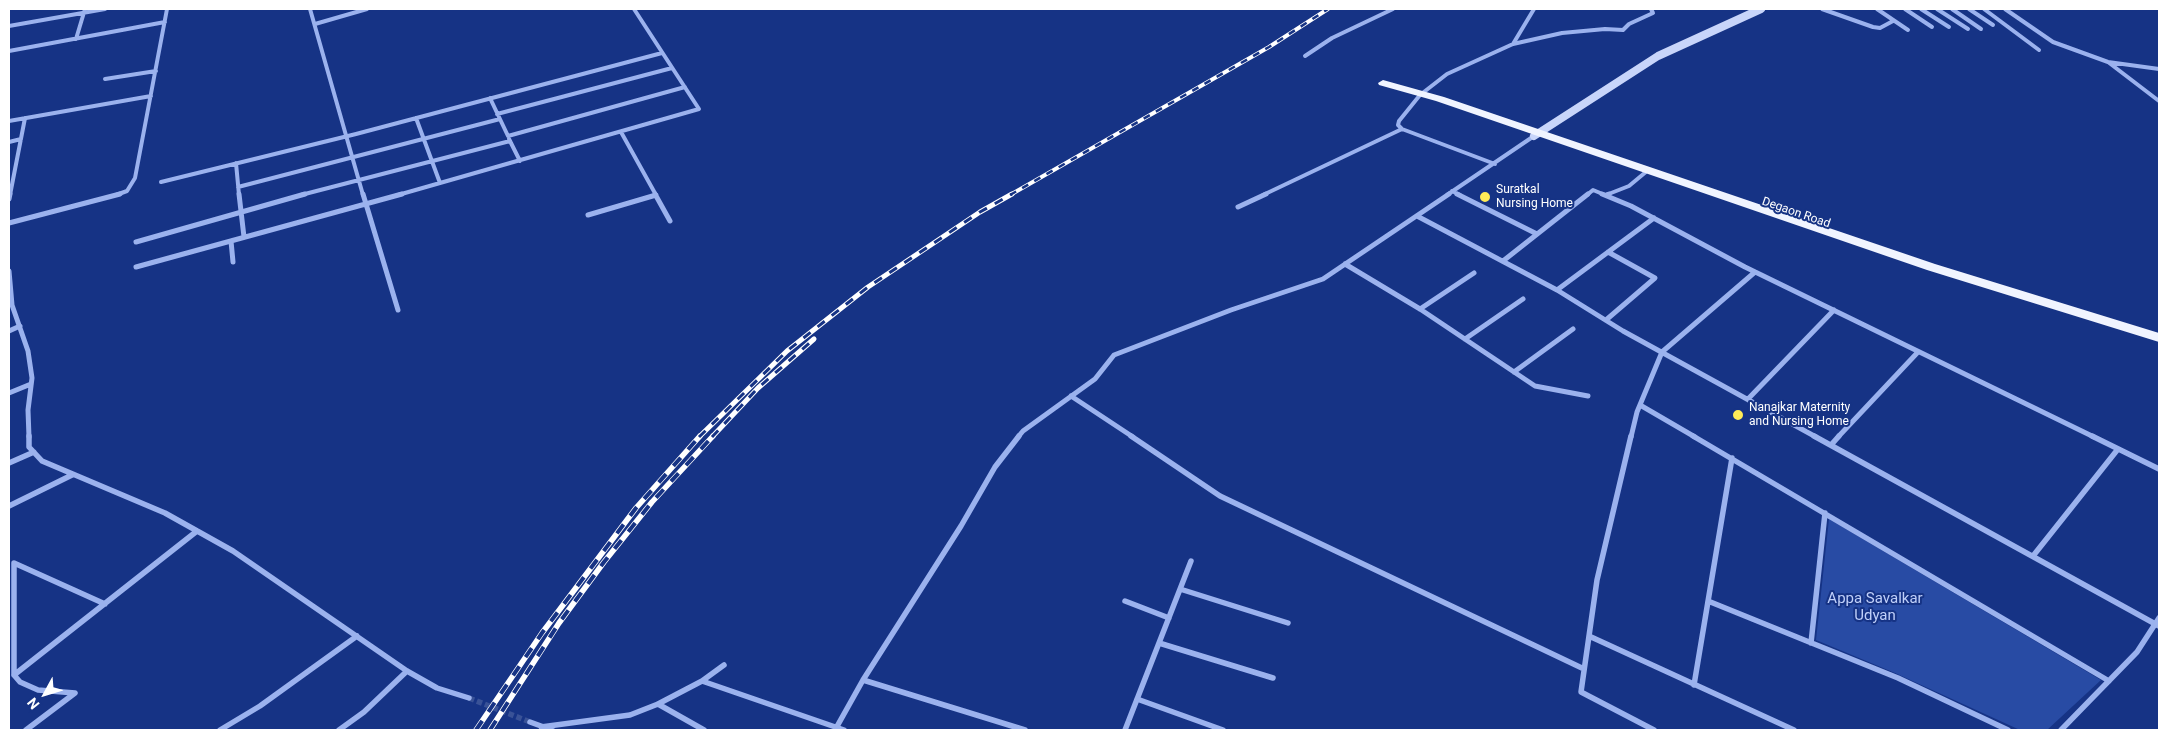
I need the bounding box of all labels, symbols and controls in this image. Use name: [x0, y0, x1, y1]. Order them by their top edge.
place label: Suratkal Nursing Home: [1496, 183, 1573, 211]
marker: Suratkal Nursing Home: [1478, 190, 1492, 204]
street label: Degaon Road: [1760, 195, 1832, 231]
place label: Nanajkar Maternity and Nursing Home: [1749, 401, 1850, 429]
marker: Nanajkar Maternity and Nursing Home: [1731, 408, 1745, 422]
park label: Appa Savalkar Udyan: [1827, 590, 1923, 625]
north arrow: [20, 669, 70, 719]
text: N: [24, 695, 43, 712]

